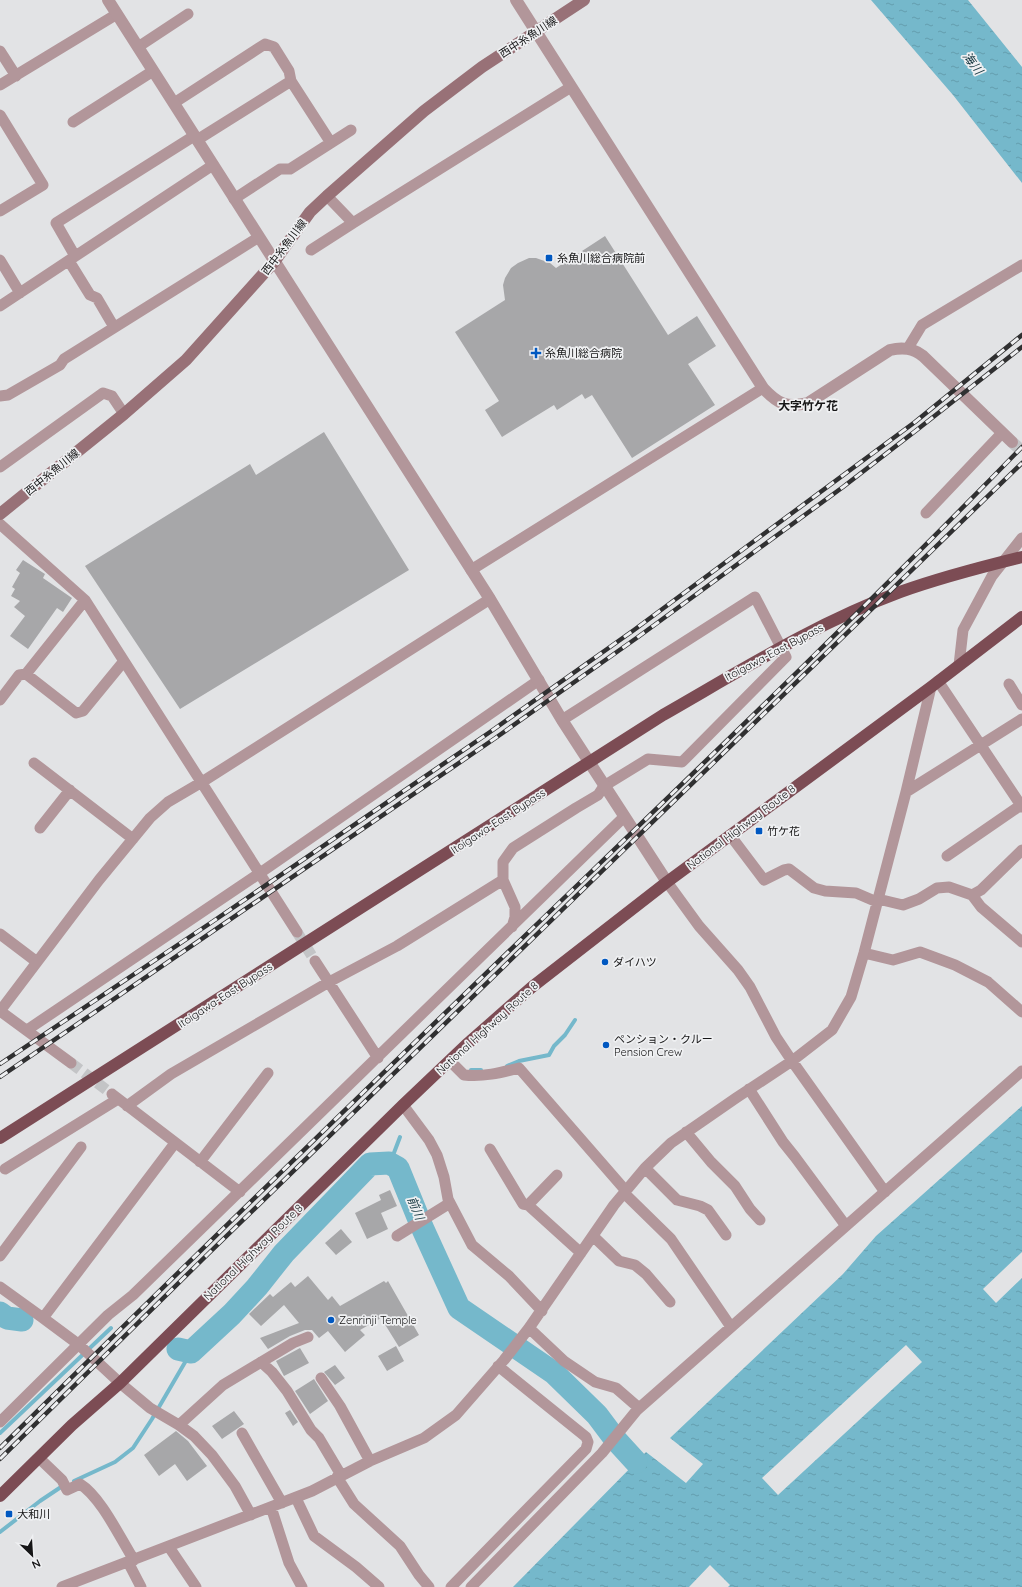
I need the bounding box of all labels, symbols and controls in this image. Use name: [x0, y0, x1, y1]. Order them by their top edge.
street label: 西中糸魚川線: [497, 13, 559, 61]
water label: 海川: [960, 49, 987, 79]
street label: 西中糸魚川線: [259, 216, 309, 278]
place label: 糸魚川総合病院前: [557, 251, 645, 265]
marker: 糸魚川総合病院前: [544, 253, 554, 263]
place label: 糸魚川総合病院: [545, 346, 622, 360]
marker: 糸魚川総合病院: [530, 347, 542, 359]
district label: 大字竹ケ花: [778, 398, 838, 413]
street label: 西中糸魚川線: [22, 446, 82, 498]
street label: Itoigawa-East Bypass: [722, 620, 826, 684]
street label: National Highway Route 8: [684, 781, 798, 873]
street label: Itoigawa-East Bypass: [448, 785, 548, 857]
place label: 竹ケ花: [767, 824, 800, 838]
marker: 竹ケ花: [754, 826, 764, 836]
place label: ダイハツ: [613, 955, 657, 969]
marker: ダイハツ: [600, 957, 610, 967]
street label: Itoigawa-East Bypass: [175, 959, 275, 1031]
street label: National Highway Route 8: [433, 978, 541, 1078]
place label: ペンション・クルー Pension Crew: [614, 1032, 713, 1059]
marker: ペンション・クルー Pension Crew: [601, 1040, 611, 1050]
water label: 前川: [404, 1194, 428, 1224]
street label: National Highway Route 8: [200, 1201, 306, 1303]
place label: Zenrinji Temple: [339, 1313, 417, 1327]
marker: Zenrinji Temple: [326, 1315, 336, 1325]
place label: 大和川: [17, 1507, 50, 1521]
marker: 大和川: [4, 1509, 14, 1519]
north arrow: [12, 1535, 52, 1575]
text: N: [30, 1556, 43, 1572]

